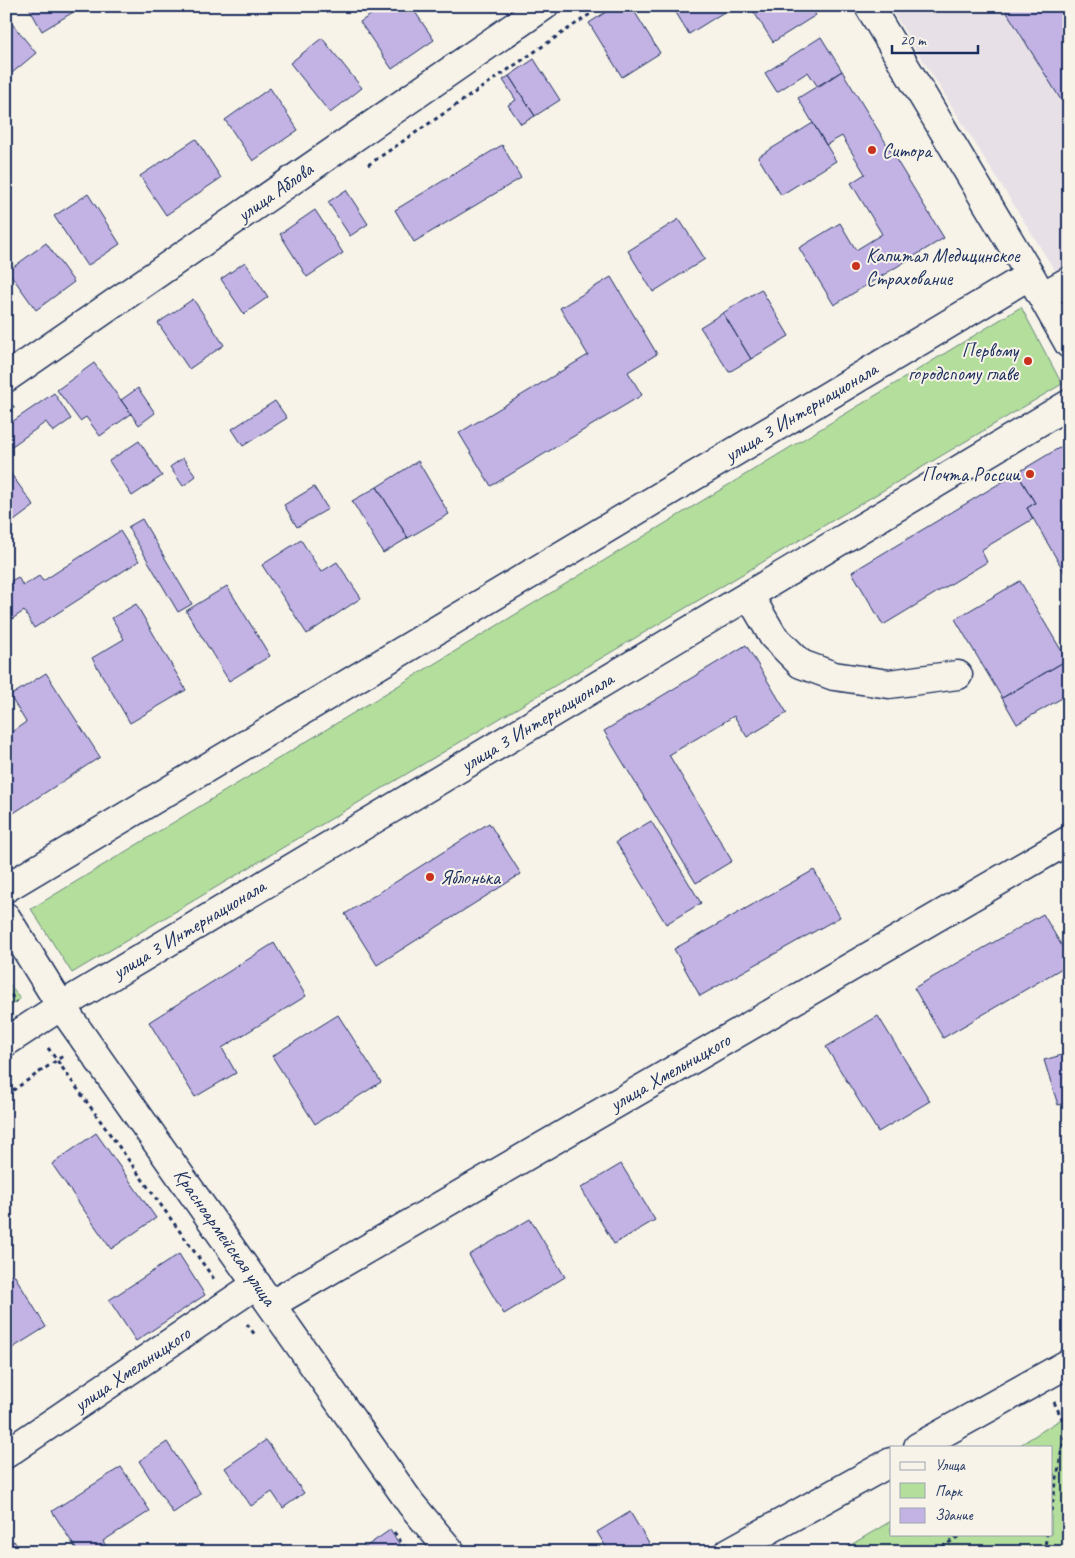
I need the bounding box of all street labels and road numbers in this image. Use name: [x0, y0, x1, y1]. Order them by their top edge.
street label: улица Аблова: [231, 156, 319, 228]
street label: улица 3 Интернационала: [719, 356, 884, 468]
street label: улица 3 Интернационала: [455, 666, 620, 778]
street label: улица 3 Интернационала: [107, 873, 272, 985]
street label: улица Хмельницкого: [604, 1027, 736, 1117]
street label: Красноармейская улица: [168, 1163, 283, 1312]
street label: улица Хмельницкого: [68, 1320, 196, 1418]

